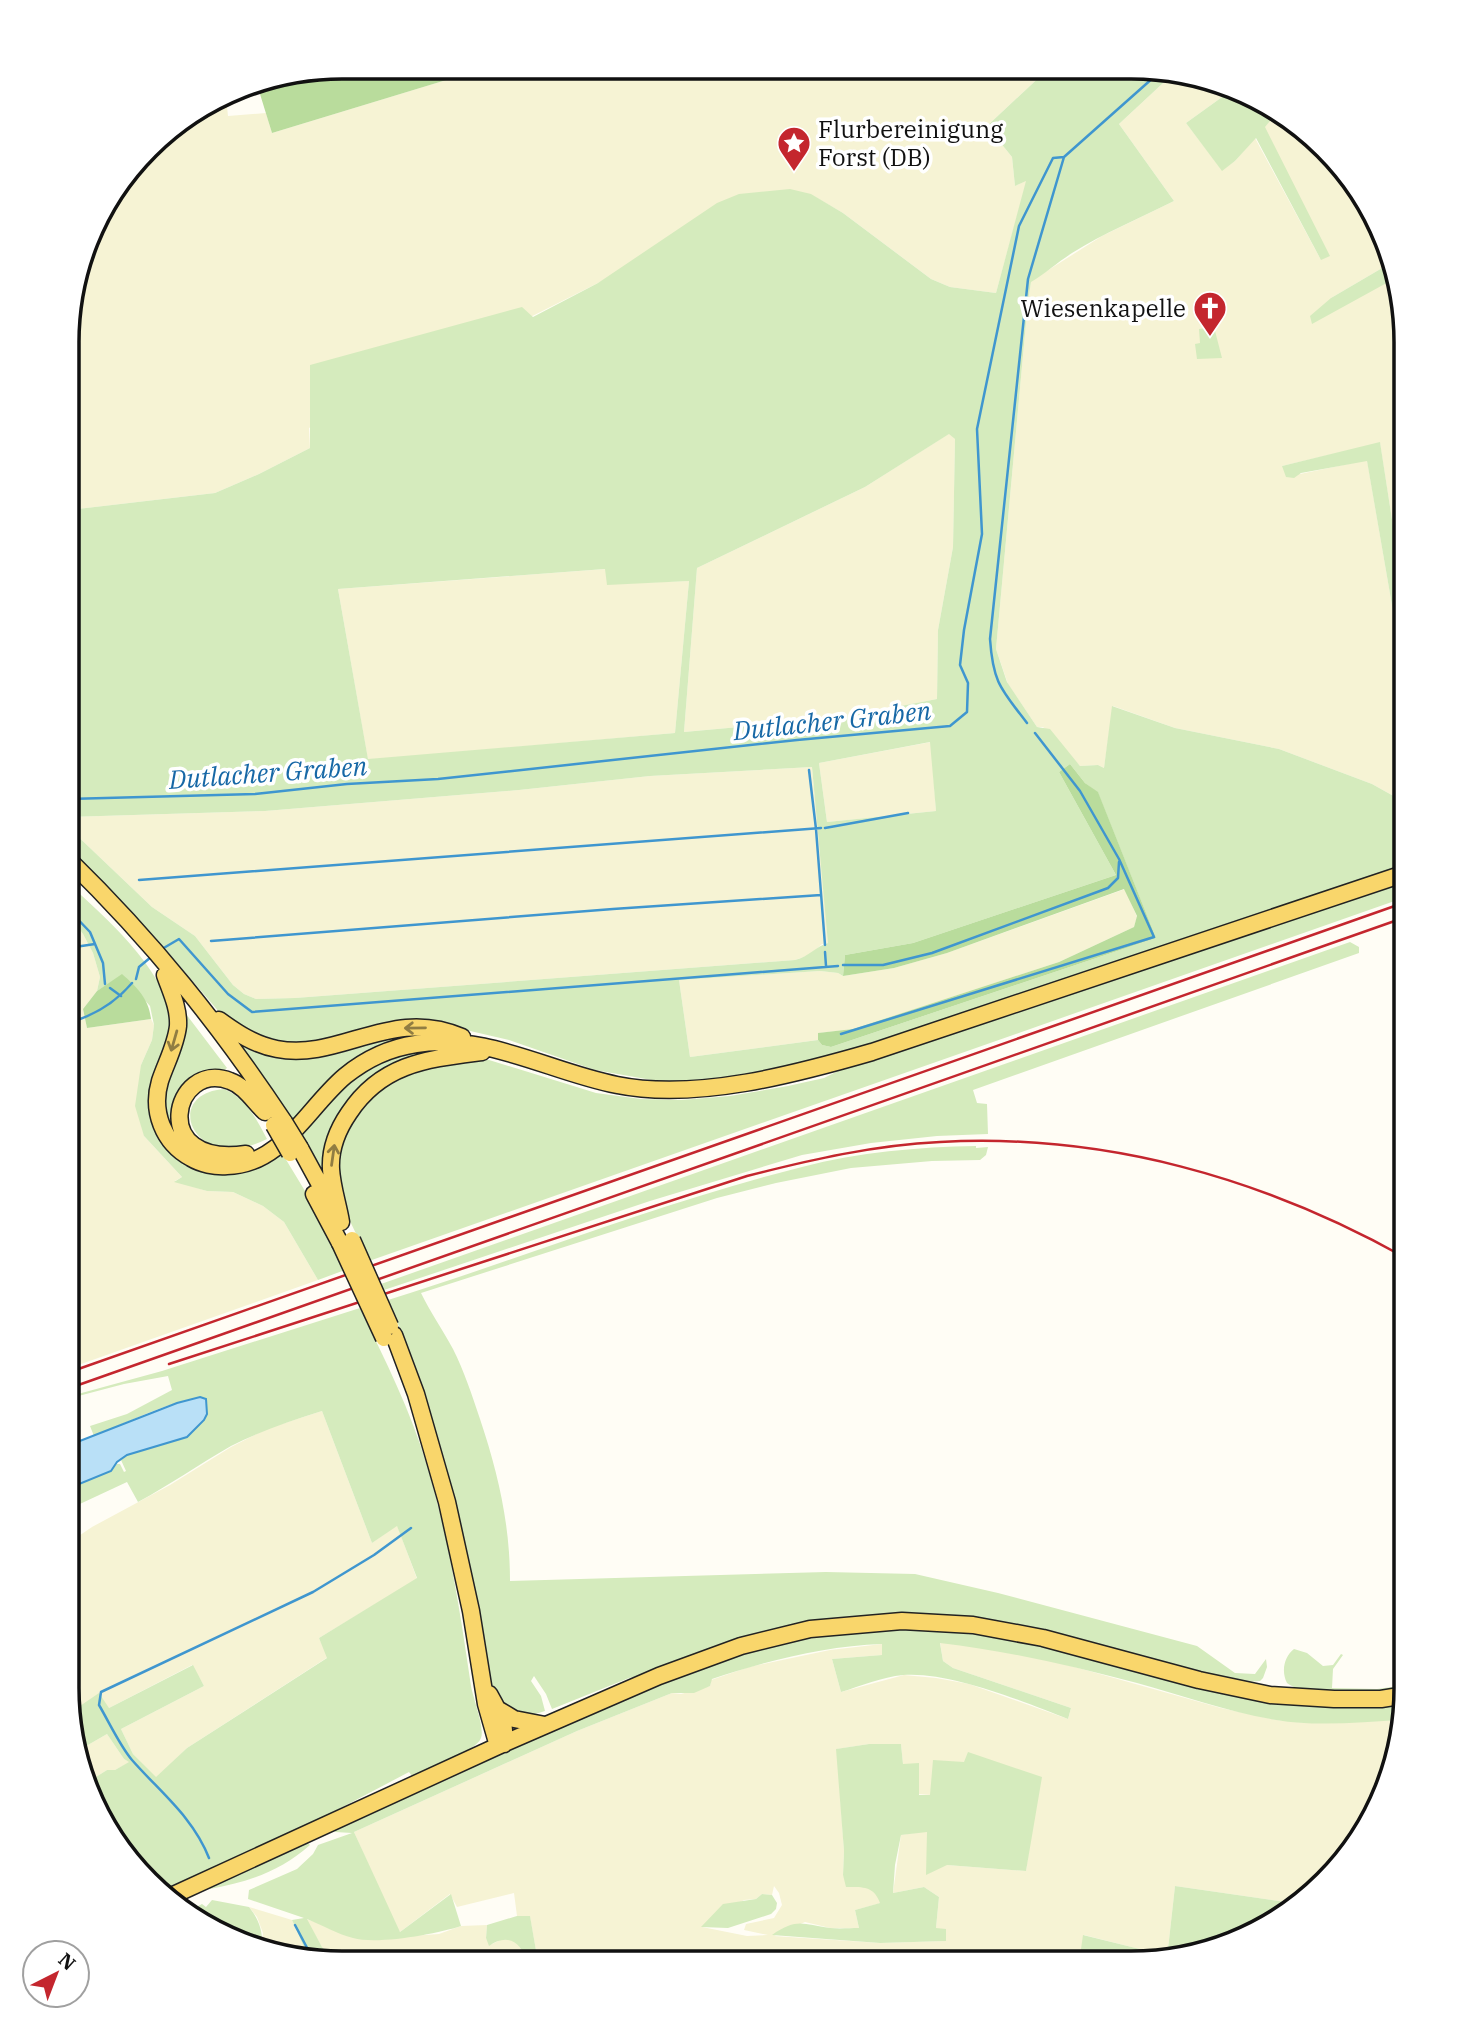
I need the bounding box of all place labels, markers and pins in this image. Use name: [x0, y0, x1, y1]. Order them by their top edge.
place label: Flurbereinigung Forst (DB): [818, 113, 1003, 173]
place icon: Flurbereinigung Forst (DB): [775, 124, 813, 173]
church icon: Wiesenkapelle: [1191, 289, 1229, 338]
place label: Wiesenkapelle: [1021, 292, 1186, 324]

